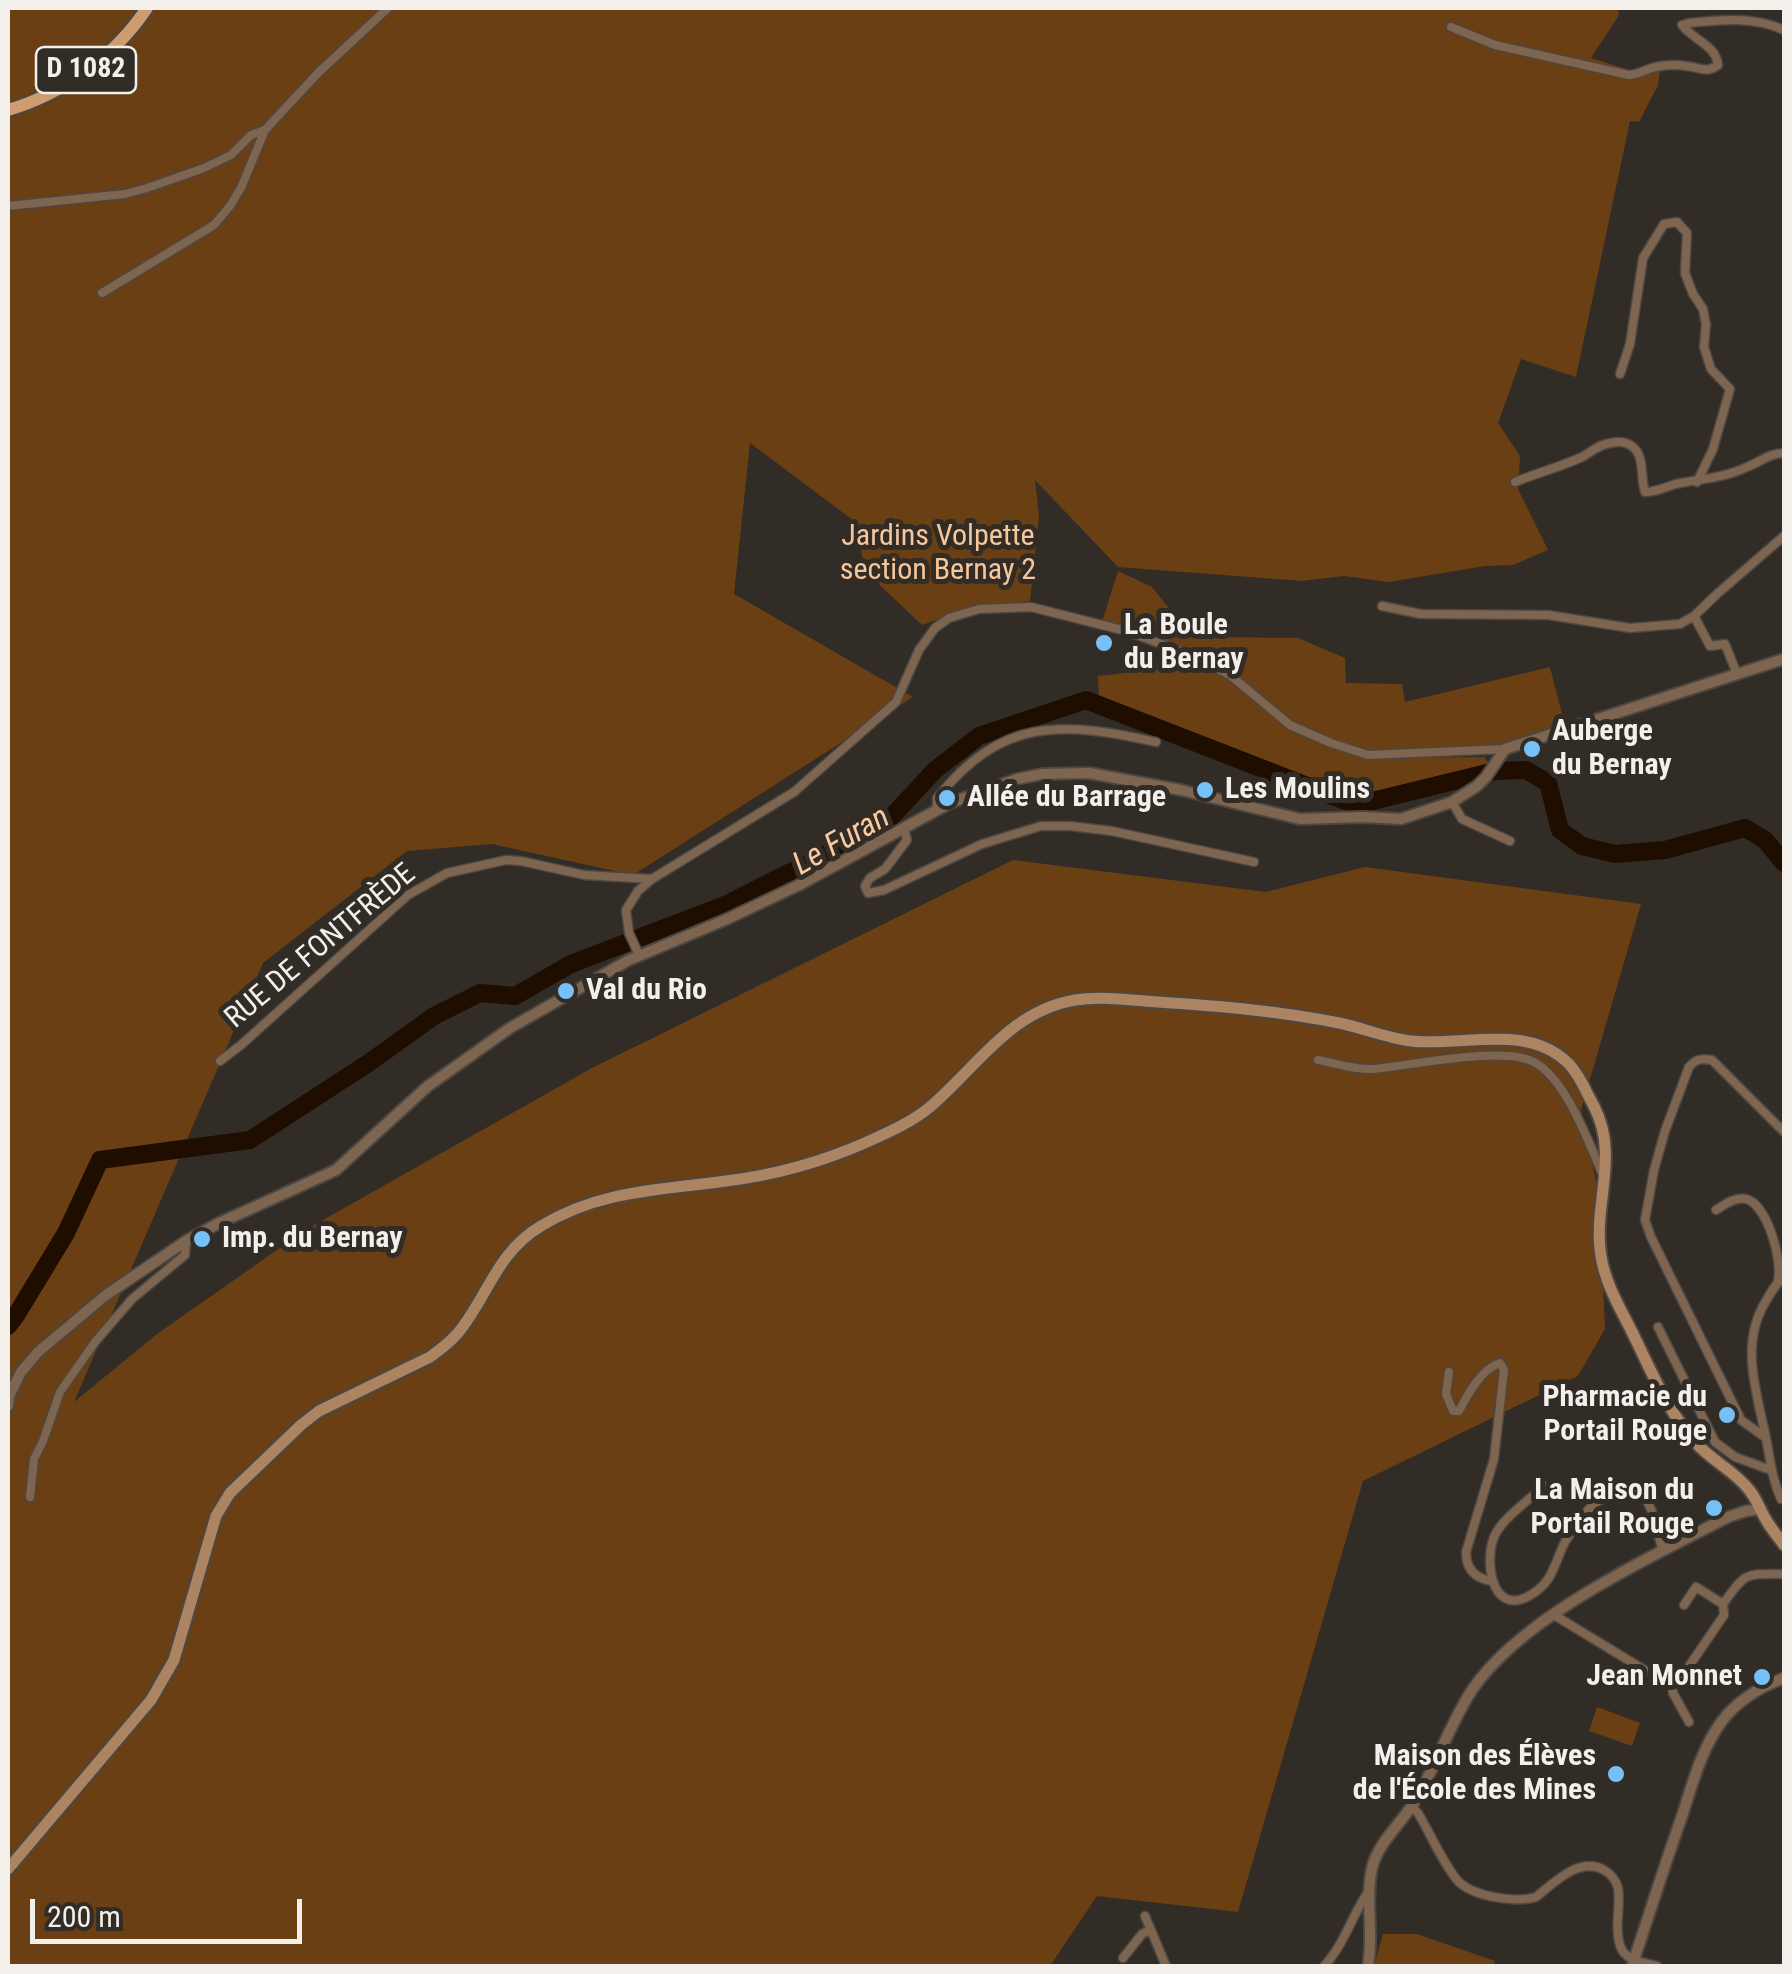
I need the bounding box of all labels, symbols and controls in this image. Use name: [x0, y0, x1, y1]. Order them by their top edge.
road number: D 1082: [36, 47, 136, 93]
park label: Jardins Volpette section Bernay 2: [840, 519, 1036, 590]
place label: La Boule du Bernay: [1124, 608, 1244, 678]
marker: La Boule du Bernay: [1093, 632, 1115, 654]
place label: Auberge du Bernay: [1552, 714, 1672, 784]
marker: Auberge du Bernay: [1521, 738, 1543, 760]
place label: Les Moulins: [1225, 772, 1370, 808]
marker: Les Moulins: [1194, 779, 1216, 801]
place label: Allée du Barrage: [967, 780, 1166, 816]
marker: Allée du Barrage: [936, 787, 958, 809]
water label: Le Furan: [787, 799, 897, 885]
street label: RUE DE FONTFRÈDE: [219, 857, 423, 1037]
place label: Val du Rio: [586, 973, 707, 1009]
marker: Val du Rio: [555, 980, 577, 1002]
place label: Imp. du Bernay: [222, 1221, 403, 1257]
marker: Imp. du Bernay: [191, 1228, 213, 1250]
place label: Pharmacie du Portail Rouge: [1542, 1380, 1707, 1450]
marker: Pharmacie du Portail Rouge: [1716, 1404, 1738, 1426]
place label: La Maison du Portail Rouge: [1530, 1473, 1694, 1544]
marker: La Maison du Portail Rouge: [1703, 1497, 1725, 1519]
place label: Jean Monnet: [1586, 1659, 1742, 1695]
marker: Jean Monnet: [1751, 1666, 1773, 1688]
place label: Maison des Élèves de l'École des Mines: [1353, 1739, 1596, 1810]
marker: Maison des Élèves de l'École des Mines: [1605, 1763, 1627, 1785]
scale bar: [35, 1879, 308, 1941]
text: 200 m: [47, 1899, 121, 1934]

